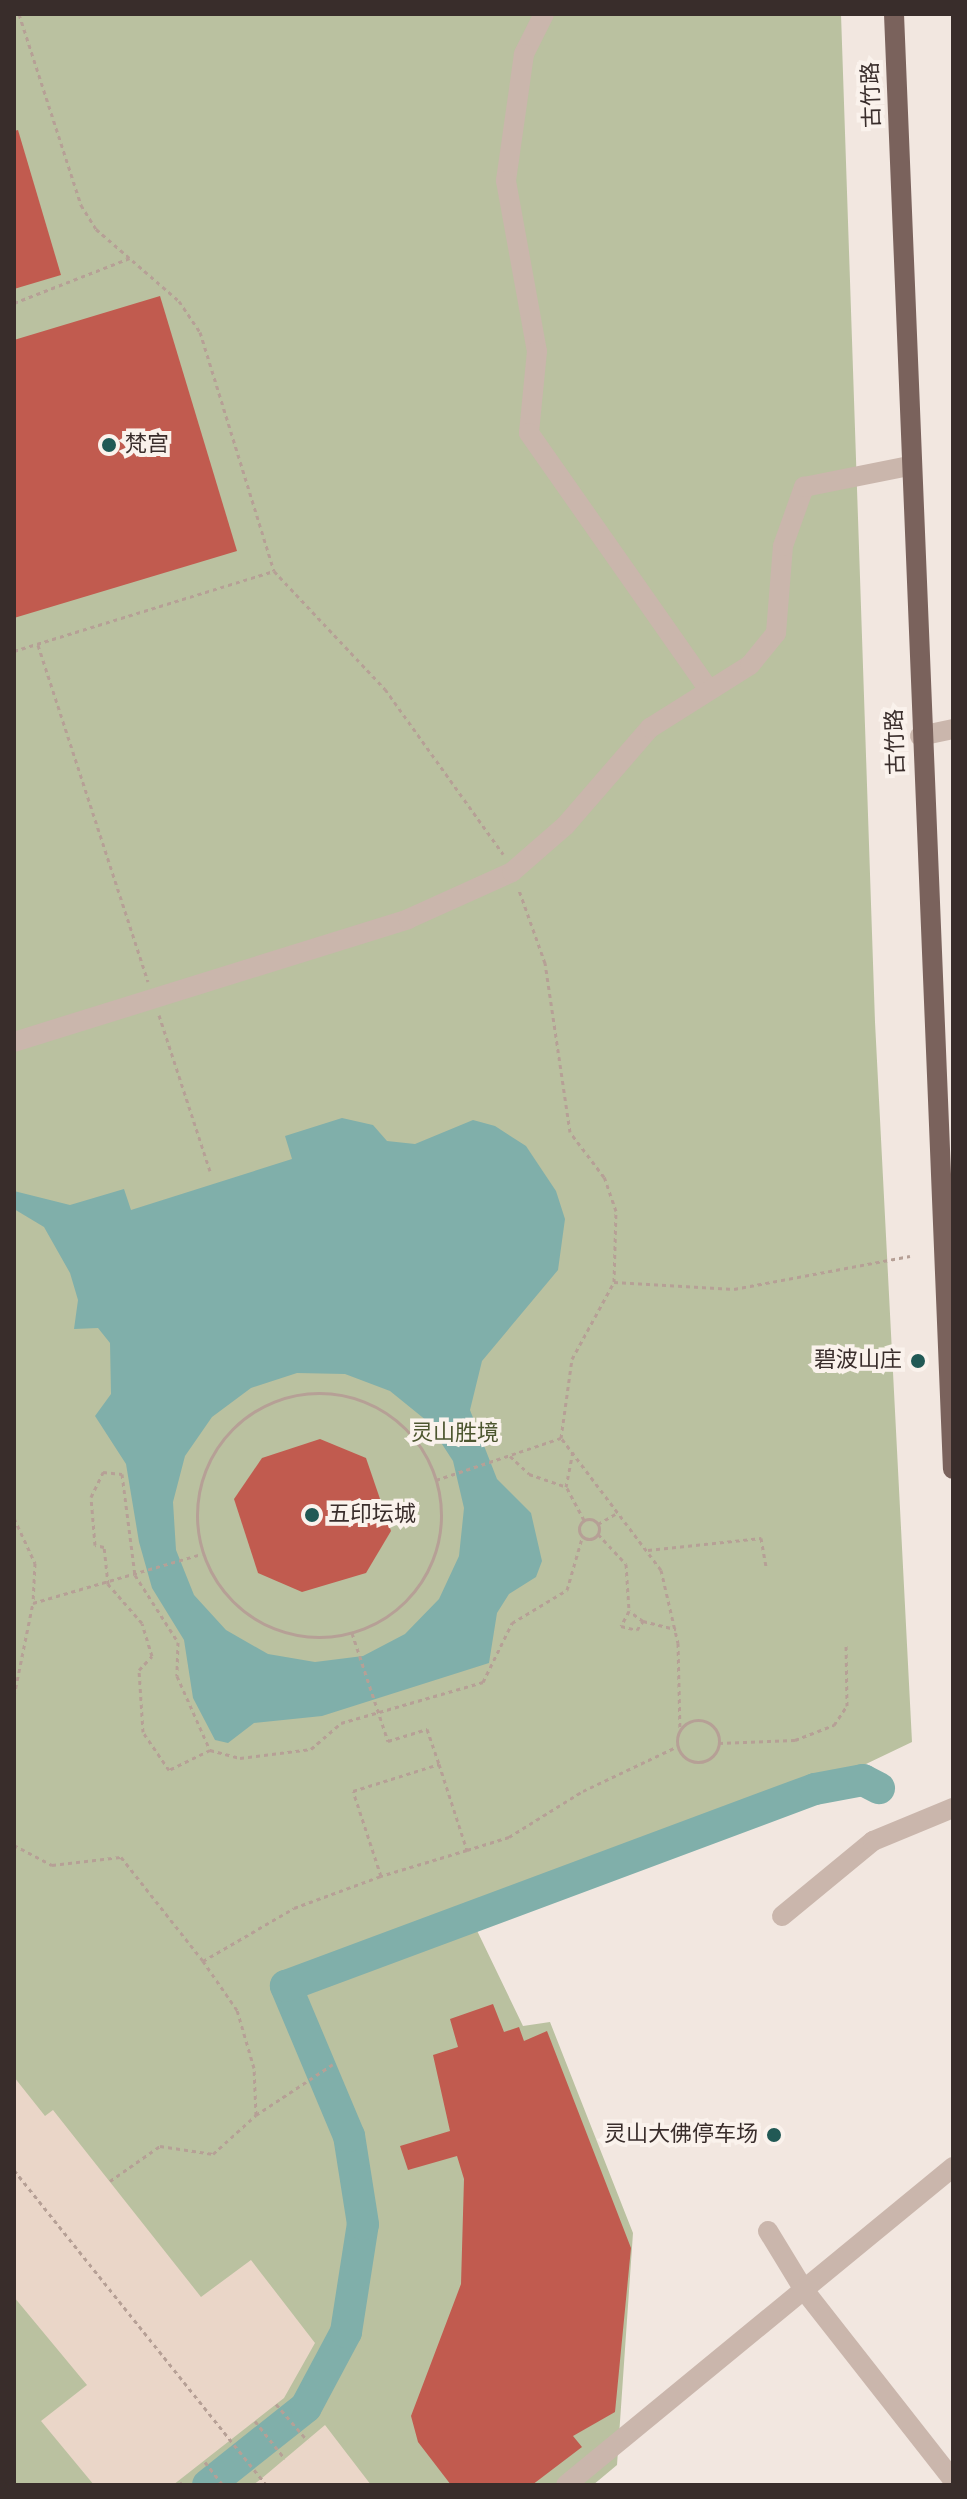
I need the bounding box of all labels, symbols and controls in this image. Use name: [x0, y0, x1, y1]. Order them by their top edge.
street label: 古竹路: [858, 62, 886, 128]
place label: 梵宫: [125, 432, 169, 458]
marker: 梵宫: [100, 436, 118, 454]
street label: 古竹路: [882, 709, 910, 775]
place label: 碧波山庄: [814, 1348, 902, 1374]
marker: 碧波山庄: [909, 1352, 927, 1370]
park label: 灵山胜境: [411, 1421, 499, 1447]
place label: 五印坛城: [328, 1502, 416, 1528]
marker: 五印坛城: [303, 1506, 321, 1524]
place label: 灵山大佛停车场: [604, 2122, 758, 2148]
marker: 灵山大佛停车场: [765, 2126, 783, 2144]

